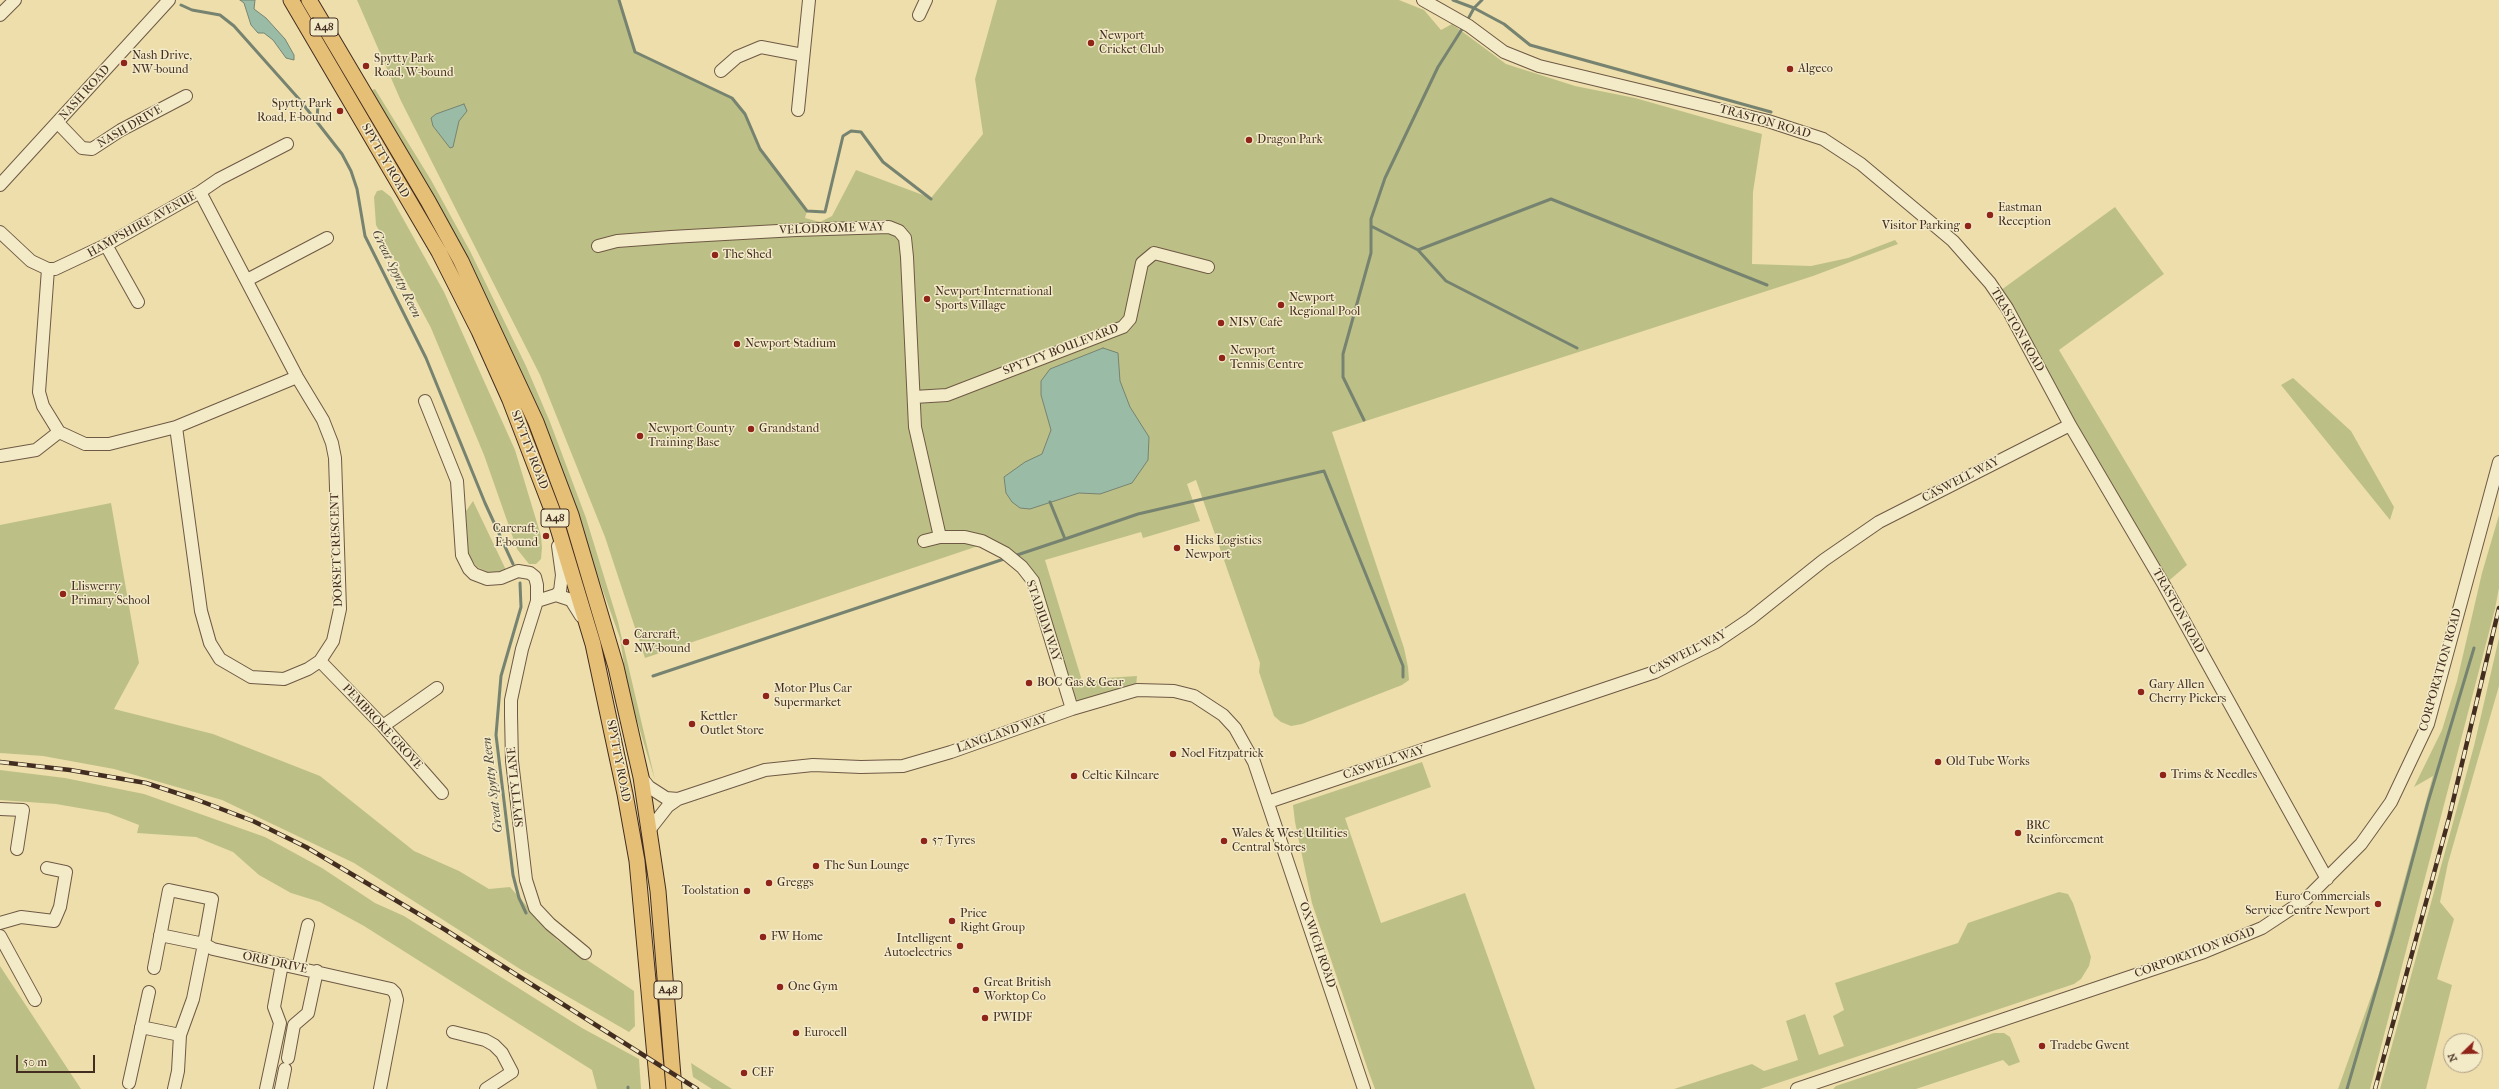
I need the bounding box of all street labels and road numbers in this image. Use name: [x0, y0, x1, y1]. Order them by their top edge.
road number: A48: [310, 18, 338, 36]
street label: NASH ROAD: [56, 62, 114, 124]
street label: TRASTON ROAD: [1718, 102, 1812, 142]
street label: NASH DRIVE: [95, 103, 165, 151]
street label: SPYTTY ROAD: [358, 121, 412, 201]
street label: HAMPSHIRE AVENUE: [85, 189, 199, 261]
street label: VELODROME WAY: [779, 220, 885, 238]
street label: TRASTON ROAD: [1987, 285, 2047, 375]
street label: SPYTTY BOULEVARD: [1001, 321, 1121, 379]
street label: SPYTTY ROAD: [507, 408, 551, 492]
street label: CASWELL WAY: [1920, 454, 2002, 506]
street label: DORSET CRESCENT: [328, 493, 346, 607]
road number: A48: [541, 509, 569, 527]
street label: TRASTON ROAD: [2149, 566, 2207, 656]
street label: STADIUM WAY: [1022, 578, 1064, 664]
street label: CORPORATION ROAD: [2417, 607, 2465, 733]
street label: CASWELL WAY: [1647, 627, 1729, 679]
street label: PEMBROKE GROVE: [339, 682, 425, 772]
street label: LANGLAND WAY: [955, 712, 1049, 756]
street label: SPYTTY ROAD: [603, 719, 633, 803]
street label: CASWELL WAY: [1341, 743, 1427, 783]
street label: SPYTTY LANE: [505, 746, 527, 828]
street label: OXWICH ROAD: [1296, 900, 1338, 990]
street label: CORPORATION ROAD: [2133, 924, 2257, 982]
street label: ORB DRIVE: [241, 949, 309, 977]
road number: A48: [654, 981, 682, 999]

